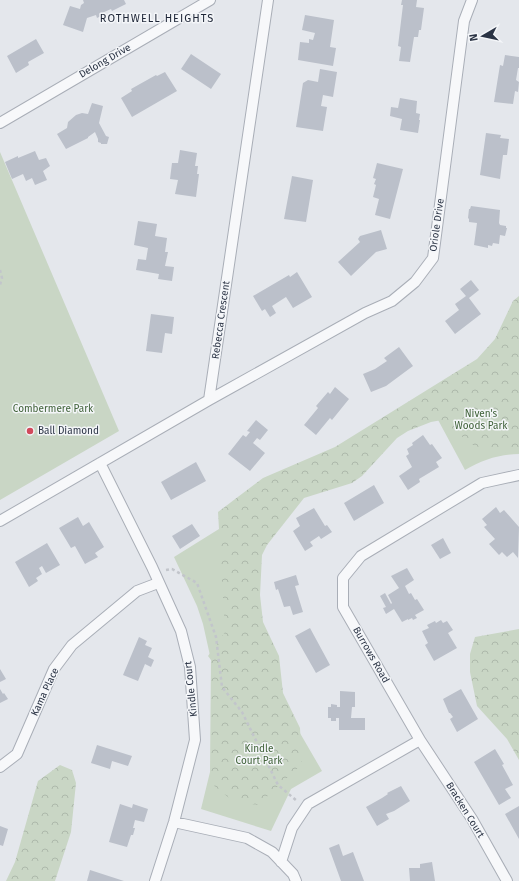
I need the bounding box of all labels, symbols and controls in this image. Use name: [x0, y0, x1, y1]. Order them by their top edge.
district label: ROTHWELL HEIGHTS: [100, 12, 214, 25]
north arrow: [463, 16, 503, 56]
text: N: [467, 33, 481, 42]
street label: Delong Drive: [77, 41, 133, 81]
street label: Oriole Drive: [427, 197, 447, 253]
street label: Rebecca Crescent: [210, 280, 232, 360]
park label: Combermere Park: [13, 403, 94, 415]
park label: Niven's Woods Park: [455, 408, 508, 432]
place label: Ball Diamond: [38, 425, 99, 437]
marker: Ball Diamond: [25, 426, 35, 436]
street label: Burrows Road: [350, 625, 392, 685]
street label: Kindle Court: [182, 660, 200, 718]
street label: Kama Place: [29, 666, 61, 718]
park label: Kindle Court Park: [236, 743, 283, 767]
street label: Bracken Court: [443, 780, 487, 840]

